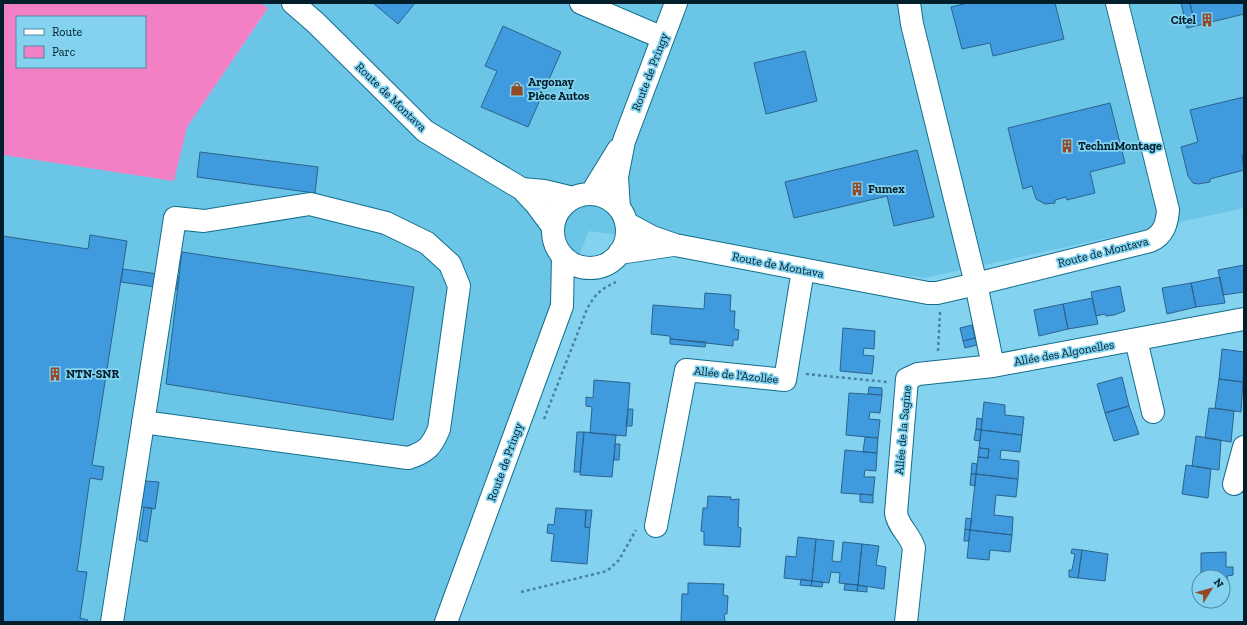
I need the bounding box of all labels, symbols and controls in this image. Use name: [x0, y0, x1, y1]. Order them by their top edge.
building icon: Citel: [1199, 12, 1215, 28]
place label: Citel: [1171, 13, 1197, 27]
legend: [16, 16, 146, 68]
text: Route: [52, 25, 83, 39]
street label: Route de Pringy: [629, 30, 672, 113]
text: Parc: [52, 45, 76, 59]
street label: Route de Montava: [353, 60, 430, 135]
place label: Argonay Pièce Autos: [528, 75, 590, 103]
shop icon: Argonay Pièce Autos: [509, 81, 525, 97]
building icon: TechniMontage: [1059, 138, 1075, 154]
place label: TechniMontage: [1078, 139, 1162, 153]
building icon: Fumex: [849, 181, 865, 197]
place label: Fumex: [868, 182, 905, 196]
street label: Route de Montava: [1056, 234, 1150, 270]
street label: Route de Montava: [731, 249, 825, 281]
street label: Allée des Algonelles: [1013, 337, 1115, 369]
street label: Allée de l'Azollée: [693, 364, 779, 386]
building icon: NTN-SNR: [47, 366, 63, 382]
place label: NTN-SNR: [66, 367, 119, 381]
street label: Allée de la Sagine: [892, 384, 914, 475]
street label: Route de Pringy: [484, 420, 526, 503]
north arrow: [1191, 569, 1231, 609]
text: N: [1211, 576, 1227, 591]

